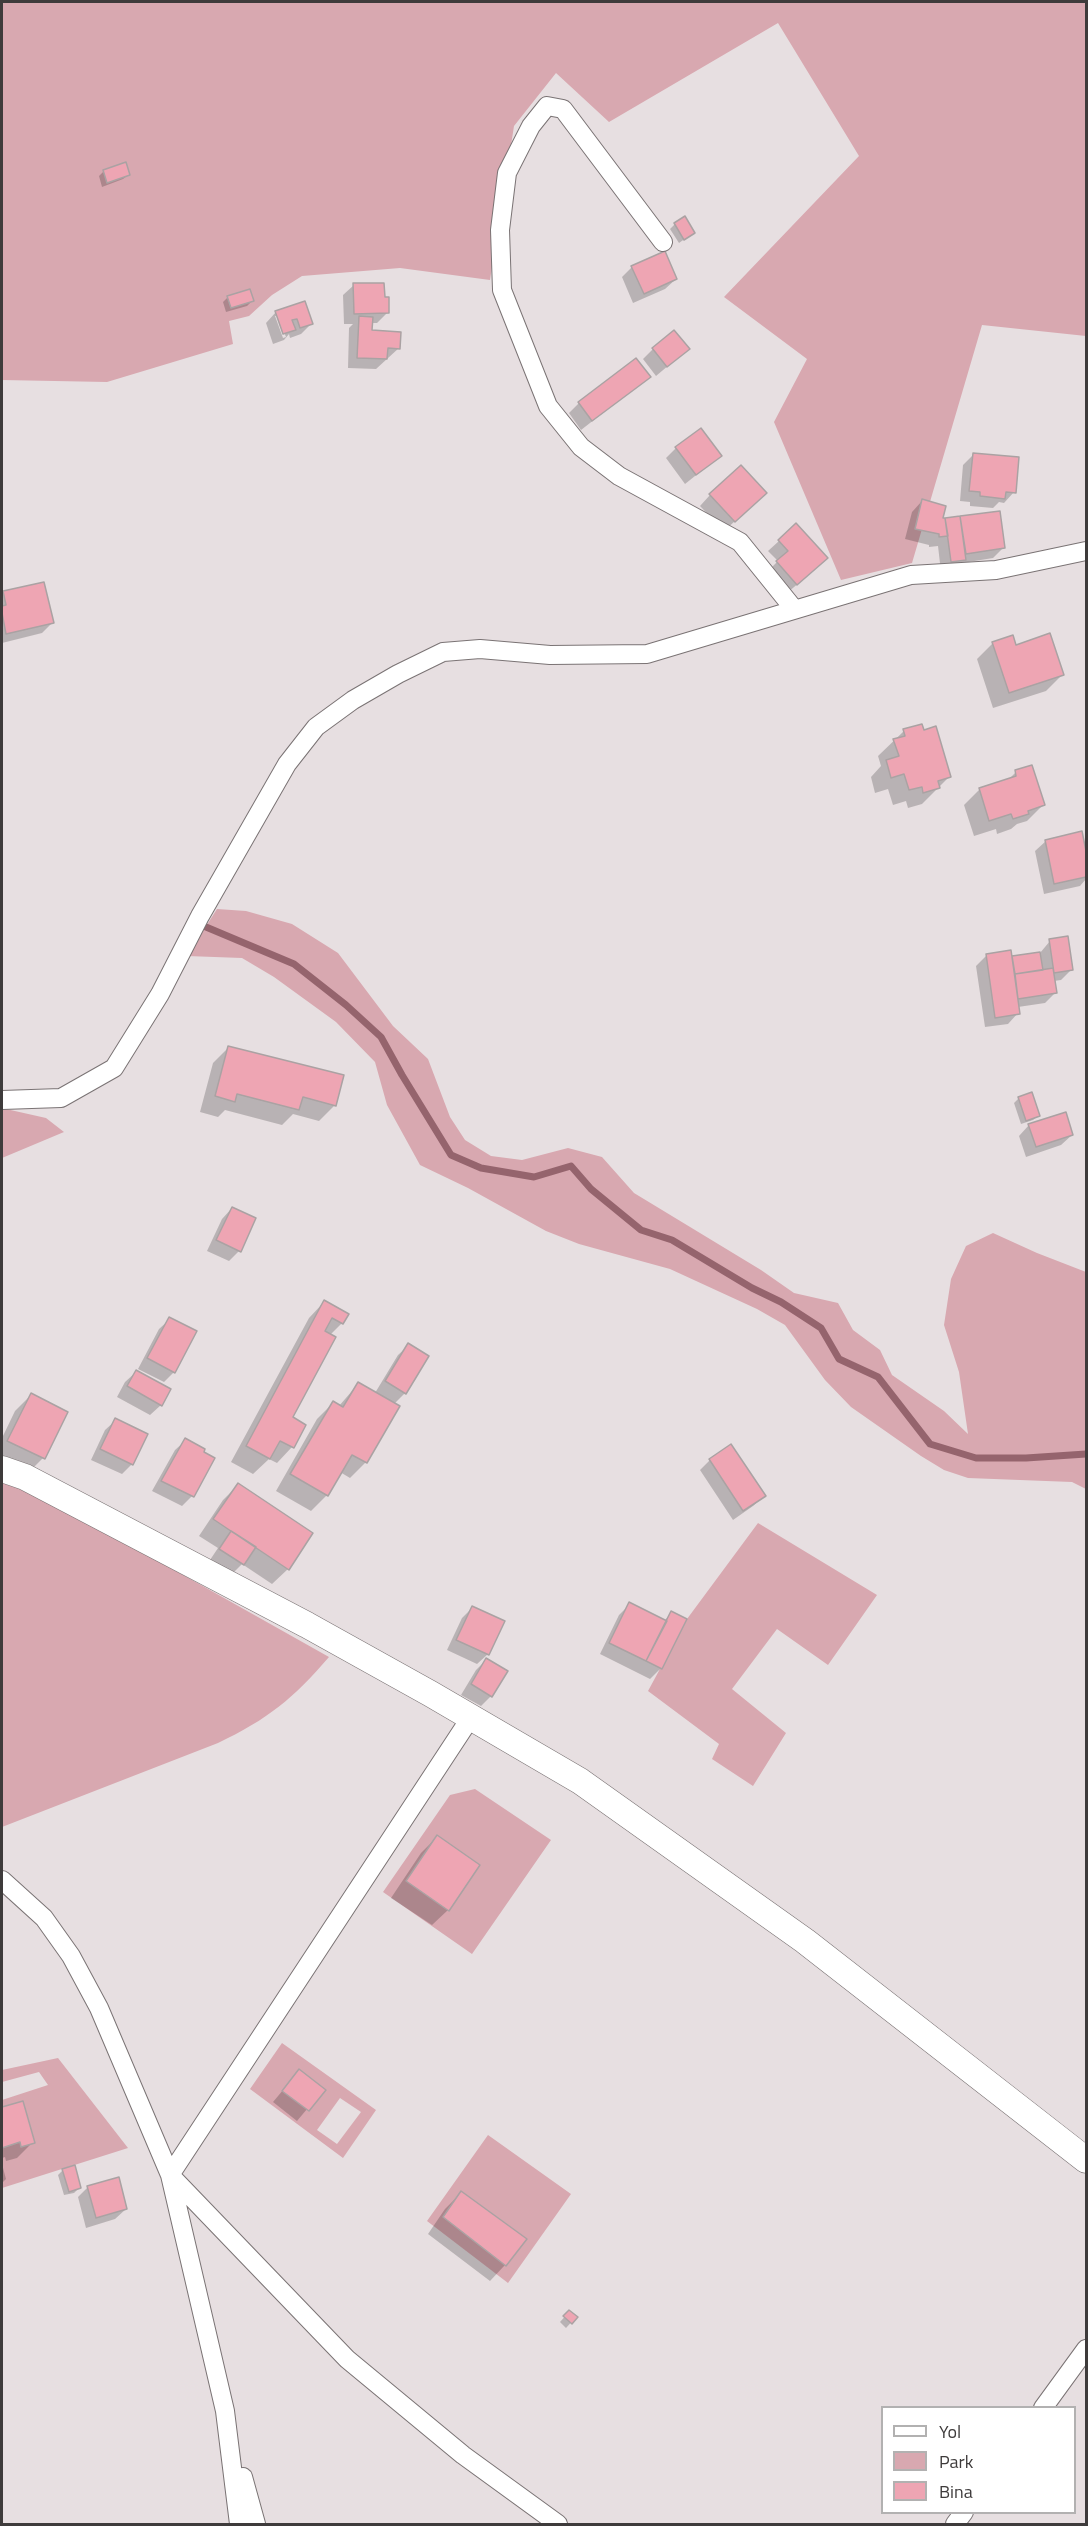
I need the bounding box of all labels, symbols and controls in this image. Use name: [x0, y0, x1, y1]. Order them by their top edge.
legend: [881, 2406, 1076, 2514]
text: Yol: [939, 2418, 961, 2445]
text: Park: [939, 2448, 973, 2475]
text: Bina: [939, 2478, 973, 2505]

